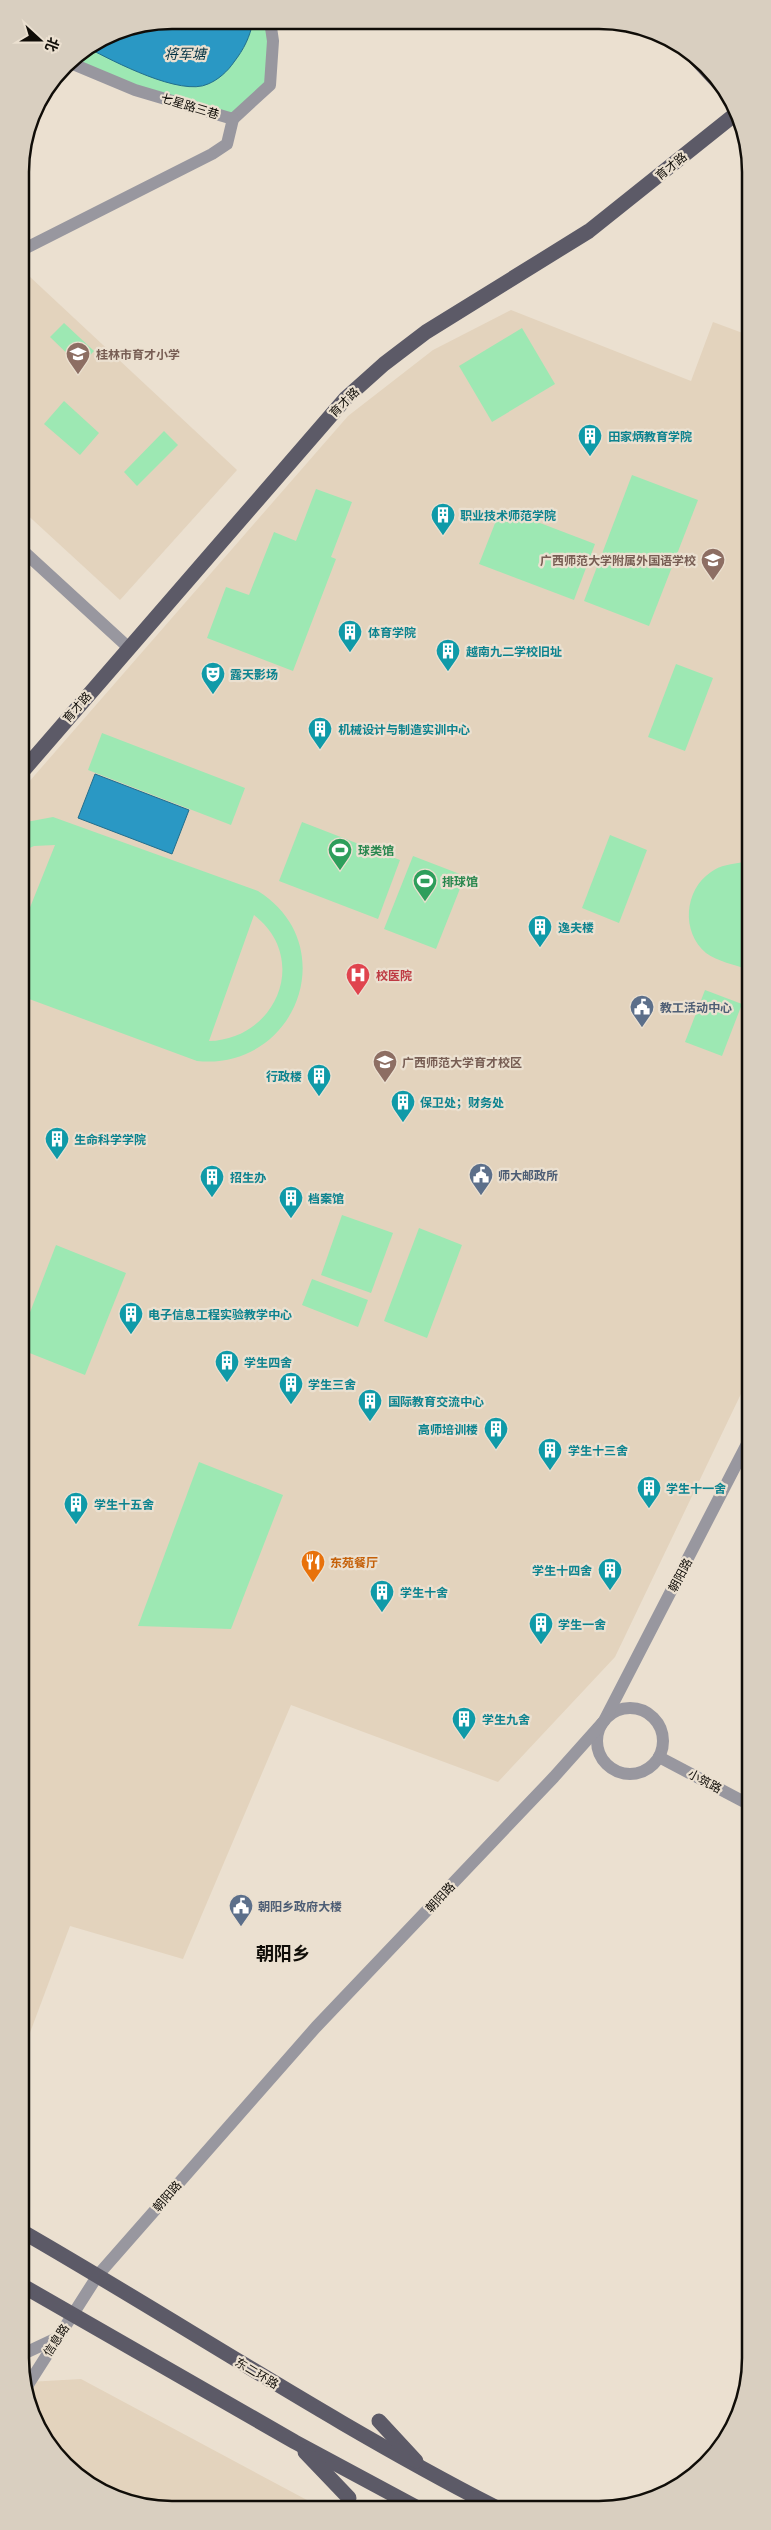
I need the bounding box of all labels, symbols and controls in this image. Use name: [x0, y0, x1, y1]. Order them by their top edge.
north arrow: [15, 15, 65, 65]
text: 北: [42, 35, 63, 54]
water label: 将军塘: [164, 45, 208, 62]
street label: 七星路三巷: [159, 90, 221, 122]
street label: 育才路: [652, 149, 690, 183]
school or university icon: 桂林市育才小学: [65, 341, 91, 375]
place label: 桂林市育才小学: [96, 347, 180, 362]
street label: 育才路: [326, 384, 362, 420]
building icon: 田家炳教育学院: [577, 423, 603, 457]
place label: 田家炳教育学院: [608, 429, 692, 444]
building icon: 职业技术师范学院: [430, 502, 456, 536]
place label: 职业技术师范学院: [460, 508, 556, 523]
school or university icon: 广西师范大学附属外国语学校: [700, 547, 726, 581]
place label: 广西师范大学附属外国语学校: [540, 553, 696, 568]
building icon: 体育学院: [337, 619, 363, 653]
place label: 体育学院: [368, 625, 416, 640]
building icon: 越南九二学校旧址: [435, 638, 461, 672]
place label: 越南九二学校旧址: [466, 644, 562, 659]
theatre icon: 露天影场: [200, 661, 226, 695]
place label: 露天影场: [230, 667, 278, 682]
street label: 育才路: [60, 688, 94, 726]
building icon: 机械设计与制造实训中心: [307, 716, 333, 750]
place label: 机械设计与制造实训中心: [338, 722, 470, 737]
sports icon: 球类馆: [327, 837, 353, 871]
place label: 球类馆: [358, 843, 394, 858]
sports icon: 排球馆: [412, 868, 438, 902]
place label: 排球馆: [442, 874, 478, 889]
building icon: 逸夫楼: [527, 914, 553, 948]
place label: 逸夫楼: [558, 920, 594, 935]
hospital icon: 校医院: [345, 962, 371, 996]
place label: 校医院: [376, 968, 412, 983]
public building icon: 教工活动中心: [629, 994, 655, 1028]
place label: 教工活动中心: [660, 1000, 732, 1015]
school or university icon: 广西师范大学育才校区: [372, 1049, 398, 1083]
place label: 广西师范大学育才校区: [402, 1055, 522, 1070]
building icon: 行政楼: [306, 1063, 332, 1097]
place label: 行政楼: [266, 1069, 302, 1084]
building icon: 保卫处；财务处: [390, 1089, 416, 1123]
place label: 保卫处；财务处: [420, 1095, 504, 1110]
building icon: 生命科学学院: [44, 1126, 70, 1160]
place label: 生命科学学院: [74, 1132, 146, 1147]
public building icon: 师大邮政所: [468, 1162, 494, 1196]
building icon: 招生办: [199, 1164, 225, 1198]
place label: 师大邮政所: [498, 1168, 558, 1183]
place label: 招生办: [230, 1170, 267, 1185]
building icon: 档案馆: [278, 1185, 304, 1219]
place label: 档案馆: [308, 1191, 344, 1206]
building icon: 电子信息工程实验教学中心: [118, 1301, 144, 1335]
place label: 电子信息工程实验教学中心: [148, 1307, 292, 1322]
building icon: 学生四舍: [214, 1349, 240, 1383]
place label: 学生四舍: [244, 1355, 292, 1370]
building icon: 学生三舍: [278, 1371, 304, 1405]
place label: 学生三舍: [308, 1377, 356, 1392]
building icon: 国际教育交流中心: [357, 1388, 383, 1422]
place label: 国际教育交流中心: [388, 1394, 484, 1409]
building icon: 高师培训楼: [483, 1416, 509, 1450]
place label: 高师培训楼: [418, 1422, 478, 1437]
building icon: 学生十三舍: [537, 1437, 563, 1471]
place label: 学生十三舍: [568, 1443, 628, 1458]
building icon: 学生十一舍: [636, 1475, 662, 1509]
place label: 学生十一舍: [666, 1481, 726, 1496]
building icon: 学生十五舍: [63, 1491, 89, 1525]
place label: 学生十五舍: [94, 1497, 154, 1512]
restaurant icon: 东苑餐厅: [300, 1549, 326, 1583]
place label: 东苑餐厅: [330, 1555, 378, 1570]
street label: 朝阳路: [665, 1556, 695, 1594]
building icon: 学生十四舍: [597, 1557, 623, 1591]
place label: 学生十四舍: [532, 1563, 592, 1578]
building icon: 学生十舍: [369, 1579, 395, 1613]
place label: 学生十舍: [400, 1585, 448, 1600]
building icon: 学生一舍: [528, 1611, 554, 1645]
place label: 学生一舍: [558, 1617, 606, 1632]
building icon: 学生九舍: [451, 1706, 477, 1740]
place label: 学生九舍: [482, 1712, 530, 1727]
street label: 小筑路: [686, 1766, 724, 1796]
street label: 朝阳路: [422, 1879, 458, 1915]
public building icon: 朝阳乡政府大楼: [228, 1893, 254, 1927]
place label: 朝阳乡政府大楼: [258, 1899, 342, 1914]
district label: 朝阳乡: [256, 1943, 310, 1964]
street label: 朝阳路: [150, 2177, 184, 2215]
street label: 信息路: [40, 2321, 72, 2359]
street label: 东二环路: [233, 2354, 281, 2392]

